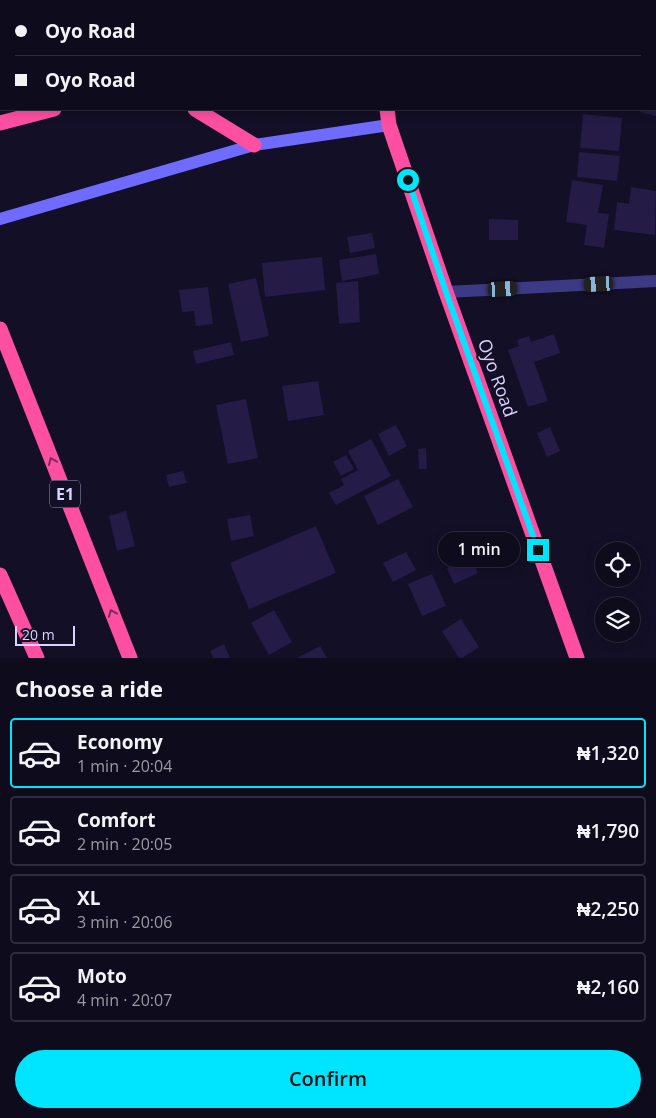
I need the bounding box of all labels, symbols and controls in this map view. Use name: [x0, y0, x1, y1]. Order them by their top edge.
text: Oyo Road: [45, 18, 135, 44]
text: Oyo Road: [45, 67, 135, 93]
route start: [397, 169, 419, 191]
car: [583, 276, 614, 292]
car: [487, 281, 518, 297]
street label: Oyo Road: [473, 335, 523, 420]
one-way arrow: [48, 458, 58, 466]
road number: E1: [50, 480, 80, 508]
callout: 1 min: [438, 532, 520, 568]
text: 1 min: [457, 538, 501, 560]
route end: [527, 539, 549, 561]
map controls: [595, 542, 640, 642]
button: locate: [595, 542, 640, 587]
button: layers: [595, 597, 640, 642]
one-way arrow: [108, 609, 118, 618]
scale bar: [15, 623, 75, 646]
text: 20 m: [22, 625, 55, 644]
text: Choose a ride: [15, 673, 163, 703]
text: Economy: [77, 729, 163, 755]
icon: car: [17, 731, 62, 776]
text: ₦1,320: [577, 740, 639, 766]
text: 1 min · 20:04: [77, 755, 172, 777]
text: Comfort: [77, 807, 156, 833]
icon: car: [17, 809, 62, 854]
text: ₦1,790: [577, 818, 639, 844]
text: 2 min · 20:05: [77, 833, 172, 855]
text: XL: [77, 885, 100, 911]
icon: car: [17, 887, 62, 932]
text: ₦2,250: [577, 896, 639, 922]
text: 3 min · 20:06: [77, 911, 172, 933]
text: Moto: [77, 963, 127, 989]
icon: car: [17, 965, 62, 1010]
text: ₦2,160: [577, 974, 639, 1000]
text: 4 min · 20:07: [77, 989, 172, 1011]
button: Confirm: [15, 1050, 641, 1108]

